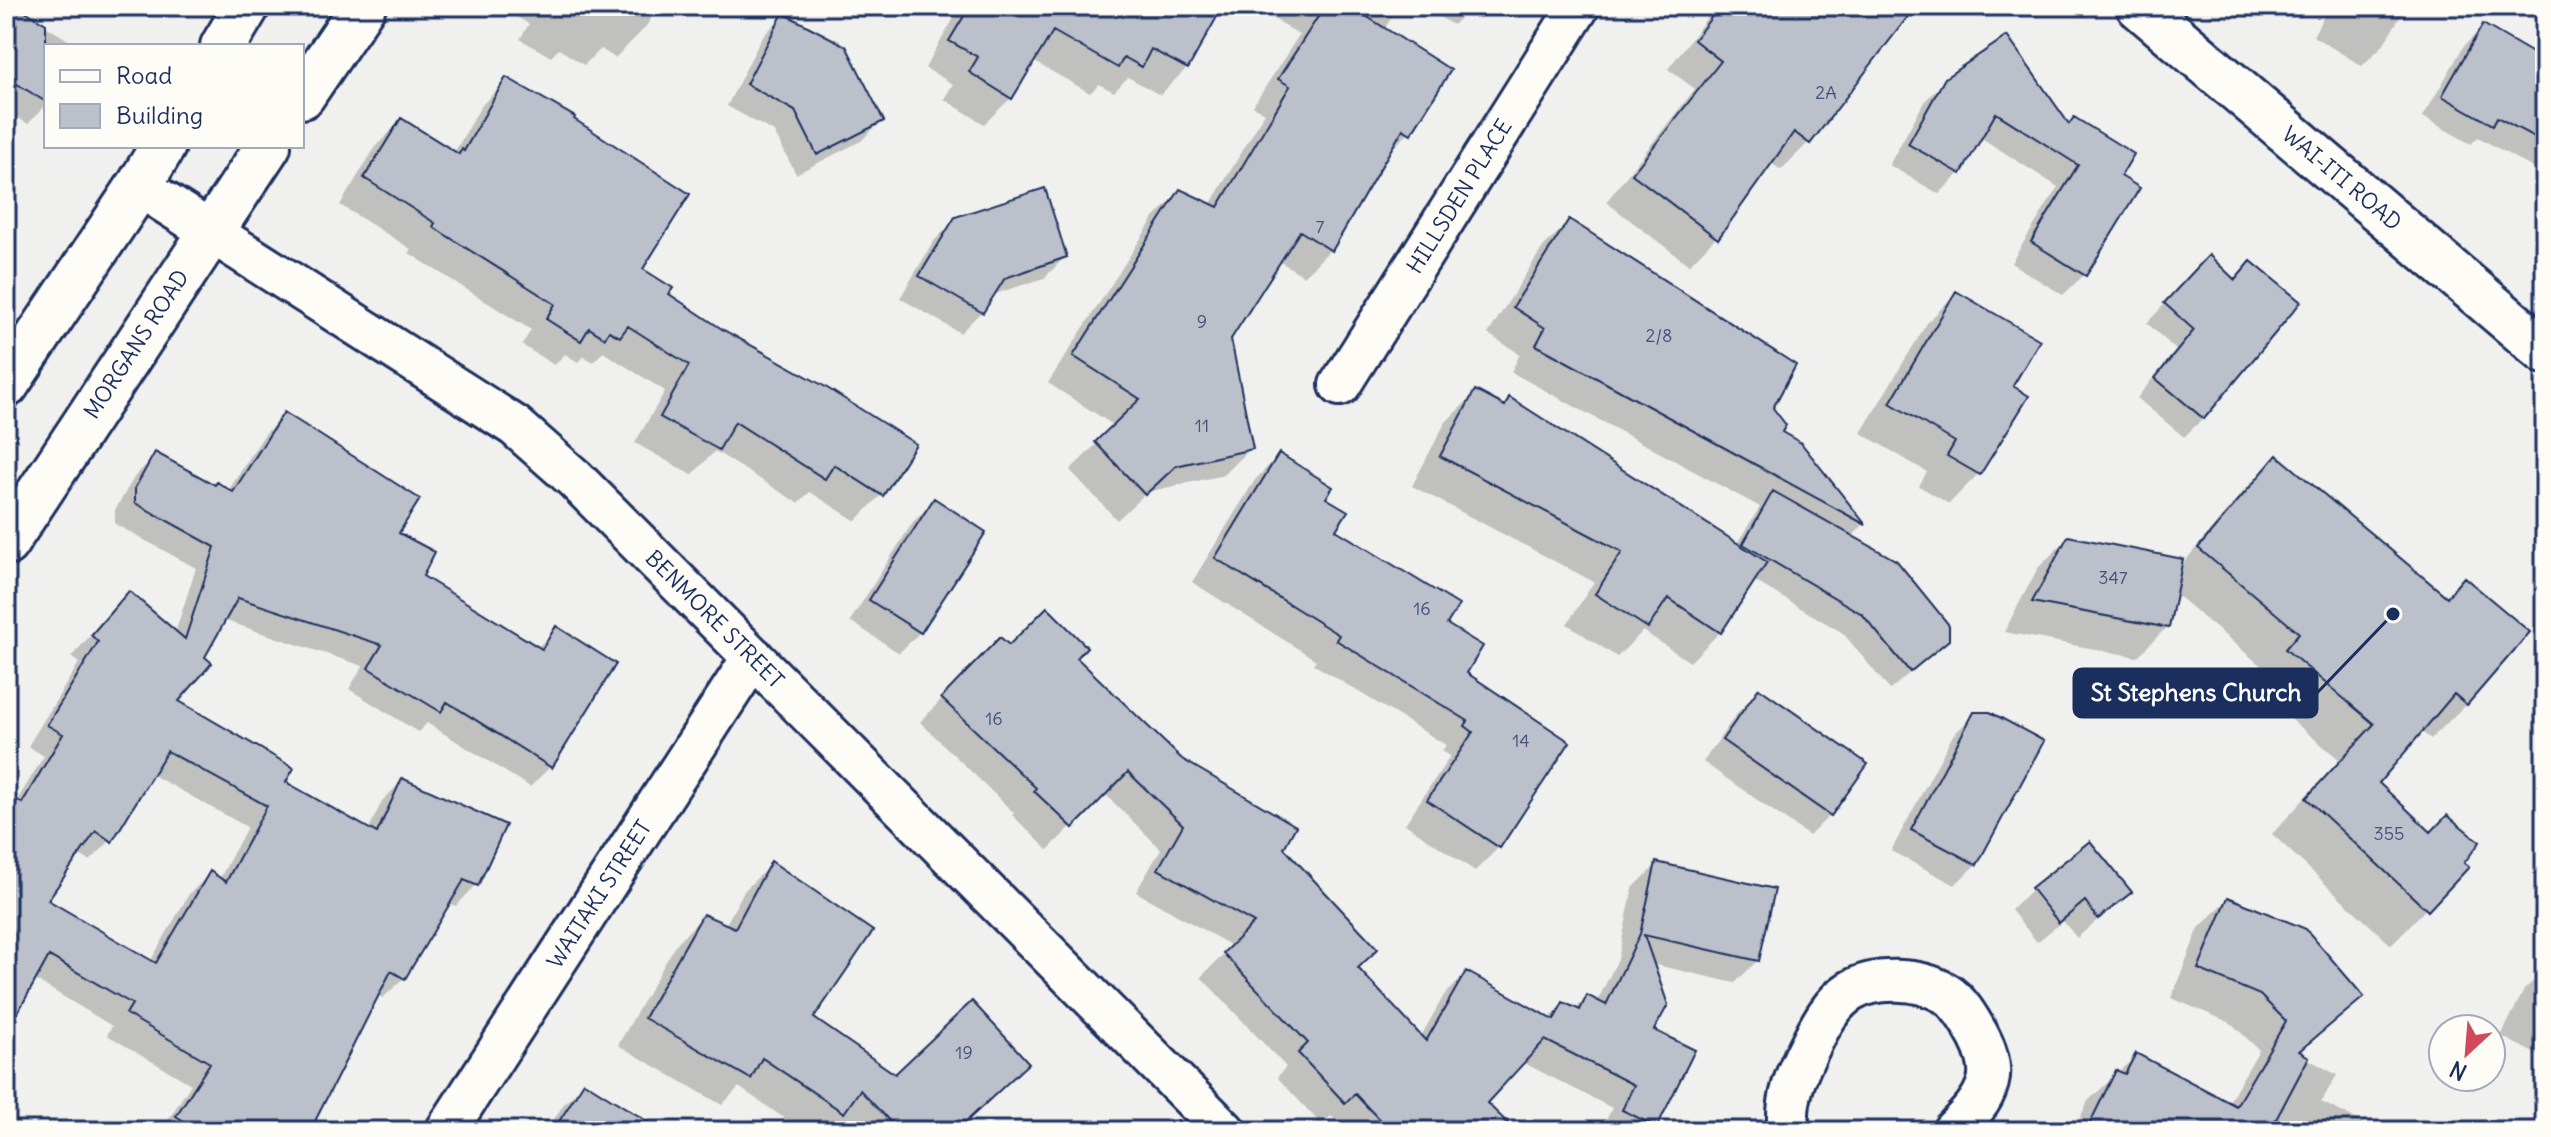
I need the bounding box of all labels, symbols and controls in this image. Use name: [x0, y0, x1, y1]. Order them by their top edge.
legend: [44, 44, 304, 148]
text: Road: [116, 60, 172, 90]
house number: 2A: [1815, 81, 1837, 104]
text: Building: [116, 100, 203, 130]
street label: HILLSDEN PLACE: [1400, 114, 1518, 278]
street label: WAI-ITI ROAD: [2276, 120, 2408, 236]
house number: 7: [1316, 215, 1325, 238]
street label: MORGANS ROAD: [77, 264, 195, 424]
house number: 9: [1197, 310, 1207, 333]
house number: 2/8: [1646, 324, 1672, 347]
house number: 11: [1195, 414, 1209, 437]
street label: BENMORE STREET: [640, 544, 790, 694]
house number: 347: [2098, 566, 2128, 589]
house number: 16: [1413, 597, 1431, 620]
callout: St Stephens Church: [2074, 669, 2317, 717]
text: St Stephens Church: [2091, 677, 2301, 707]
house number: 16: [985, 707, 1003, 730]
house number: 14: [1512, 729, 1530, 752]
street label: WAITAKI STREET: [541, 815, 657, 973]
house number: 355: [2374, 822, 2404, 845]
north arrow: [2427, 1013, 2507, 1093]
house number: 19: [955, 1041, 973, 1064]
text: N: [2445, 1055, 2471, 1087]

